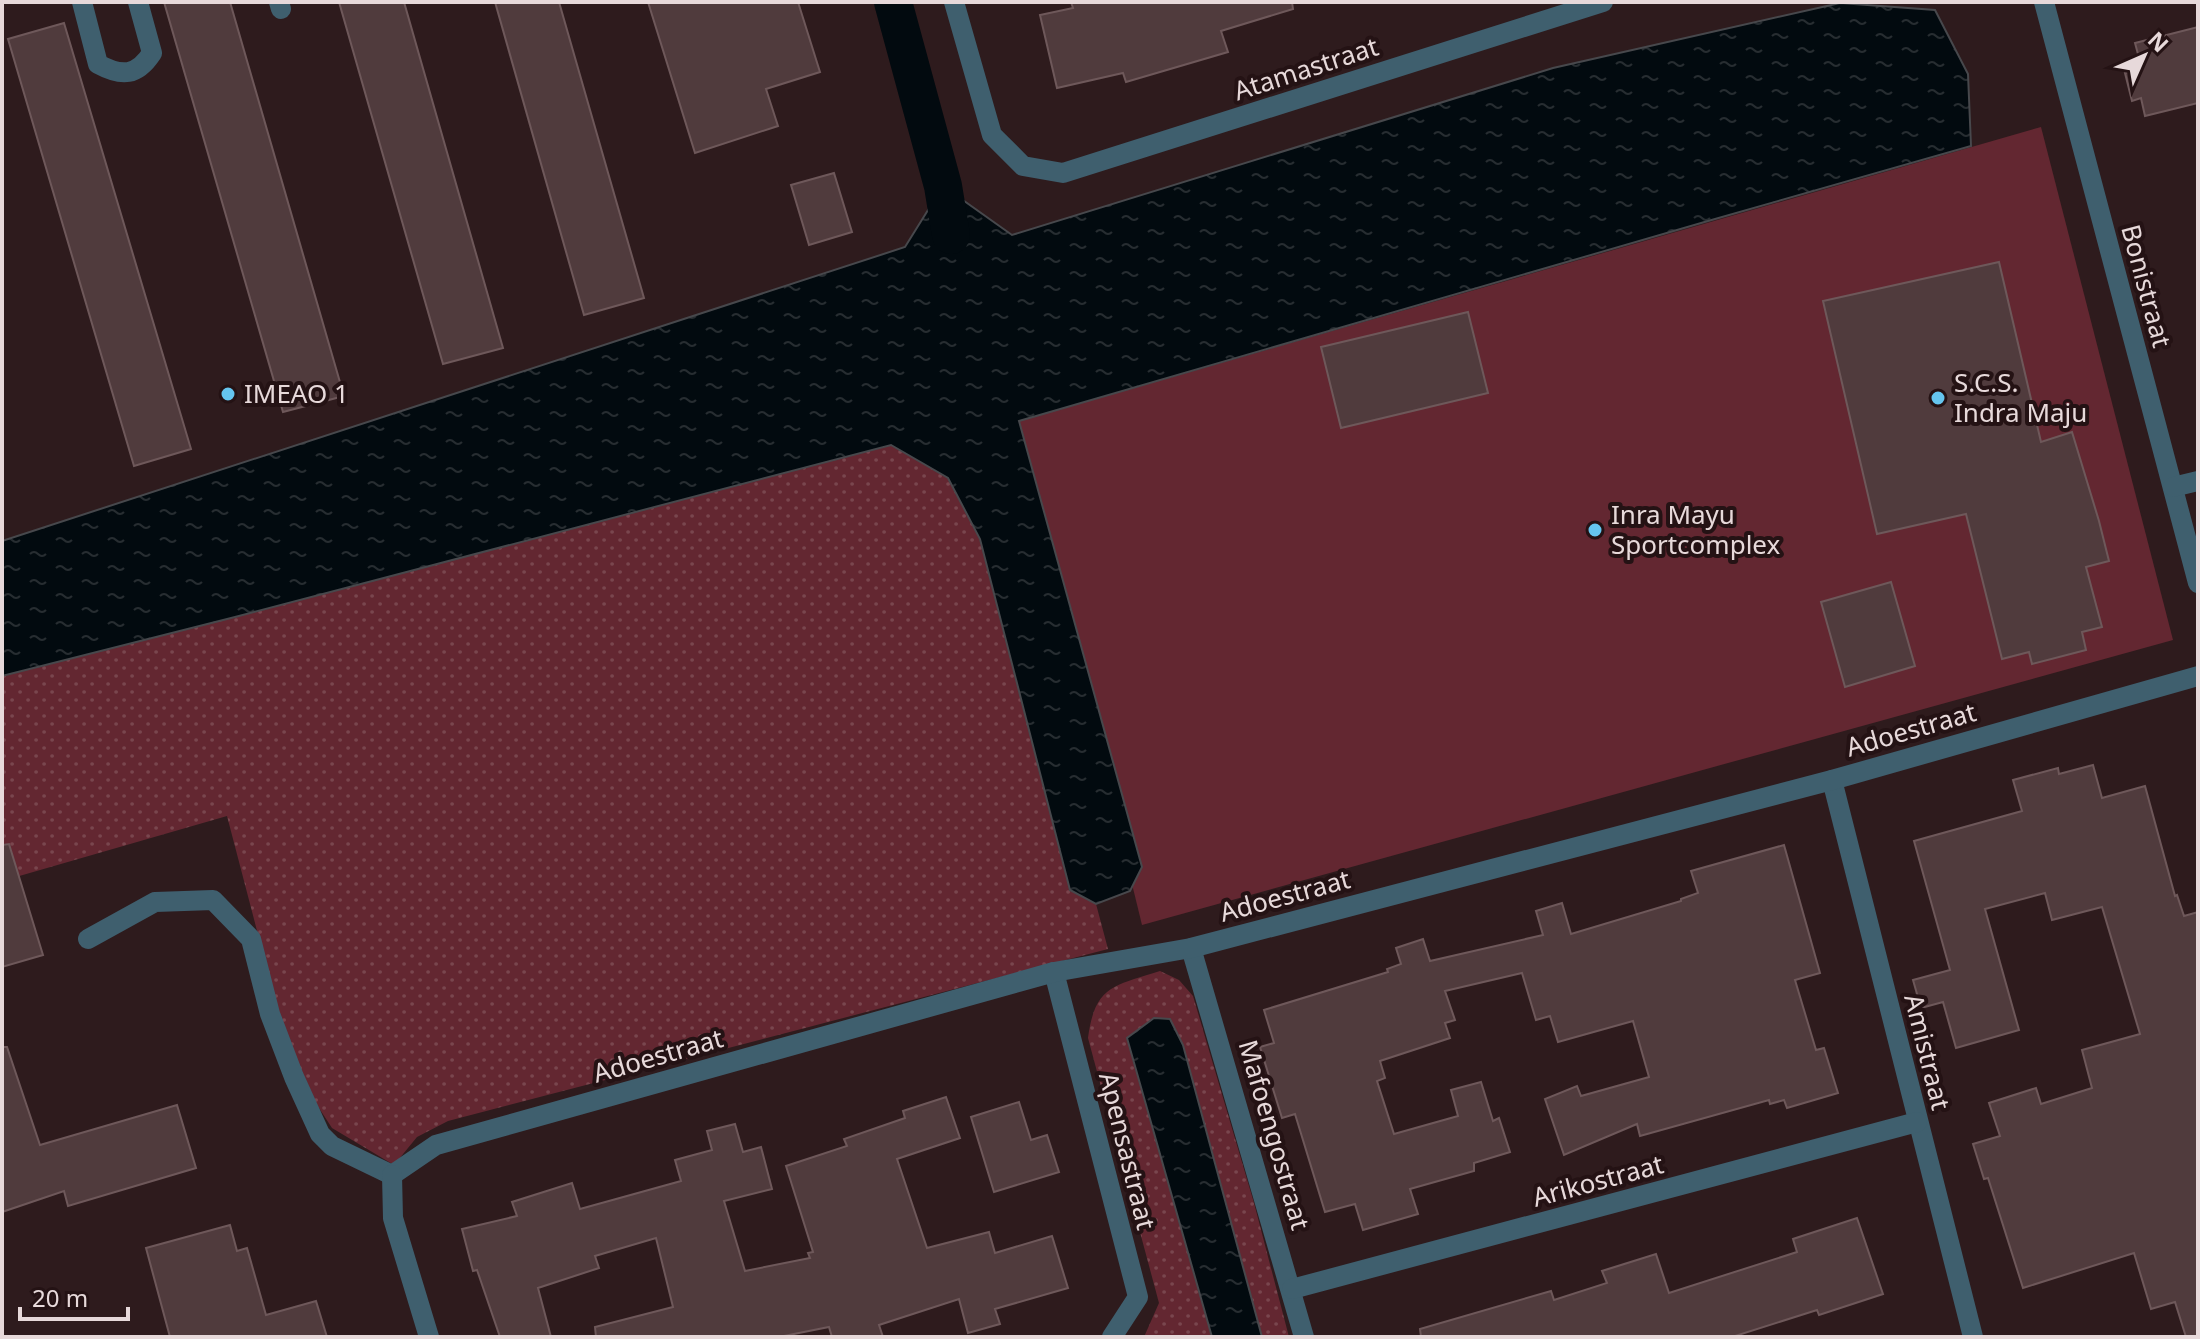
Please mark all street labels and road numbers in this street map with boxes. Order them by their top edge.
street label: Atamastraat [1229,28,1383,108]
street label: Bonistraat [2113,220,2181,351]
street label: Adoestraat [1842,693,1980,765]
street label: Adoestraat [1216,860,1354,930]
street label: Amistraat [1896,990,1960,1113]
street label: Adoestraat [589,1019,727,1091]
street label: Mafoengostraat [1231,1036,1319,1234]
street label: Apensastraat [1091,1068,1165,1233]
street label: Arikostraat [1528,1145,1667,1215]

